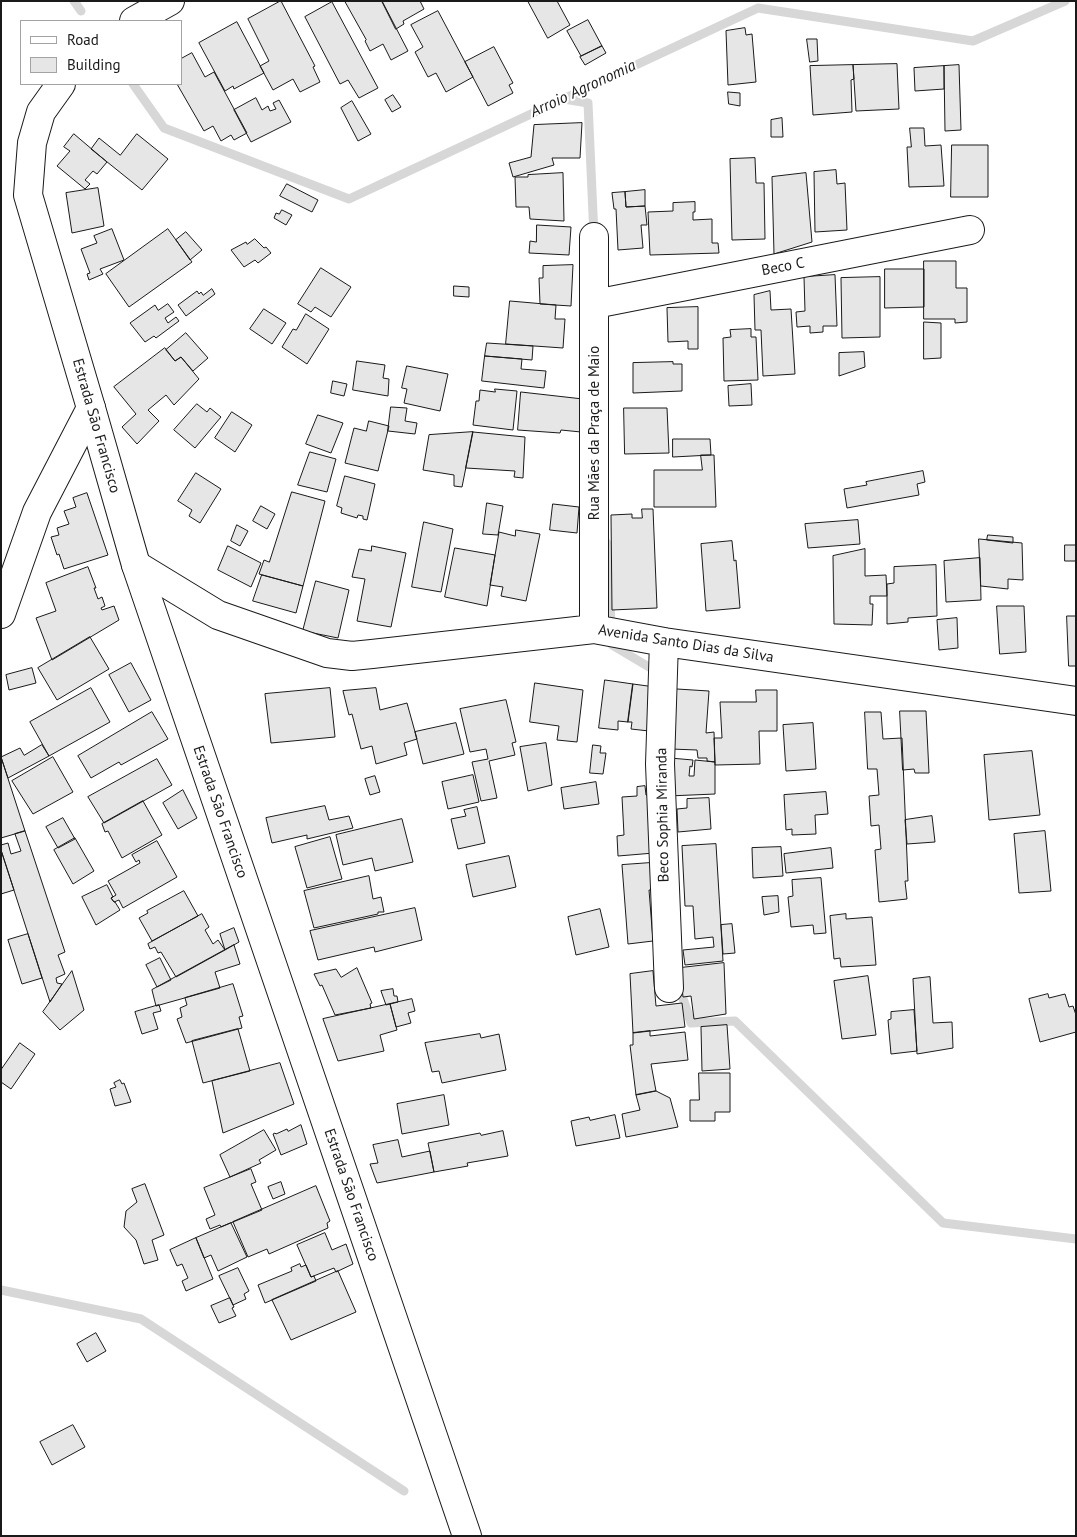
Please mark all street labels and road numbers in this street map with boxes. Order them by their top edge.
street label: Beco C [760,254,806,280]
street label: Rua Mães da Praça de Maio [586,346,604,520]
street label: Estrada São Francisco [68,357,124,495]
street label: Avenida Santo Dias da Silva [597,621,775,667]
street label: Estrada São Francisco [189,743,251,881]
street label: Beco Sophia Miranda [653,748,673,882]
street label: Estrada São Francisco [320,1126,382,1264]

